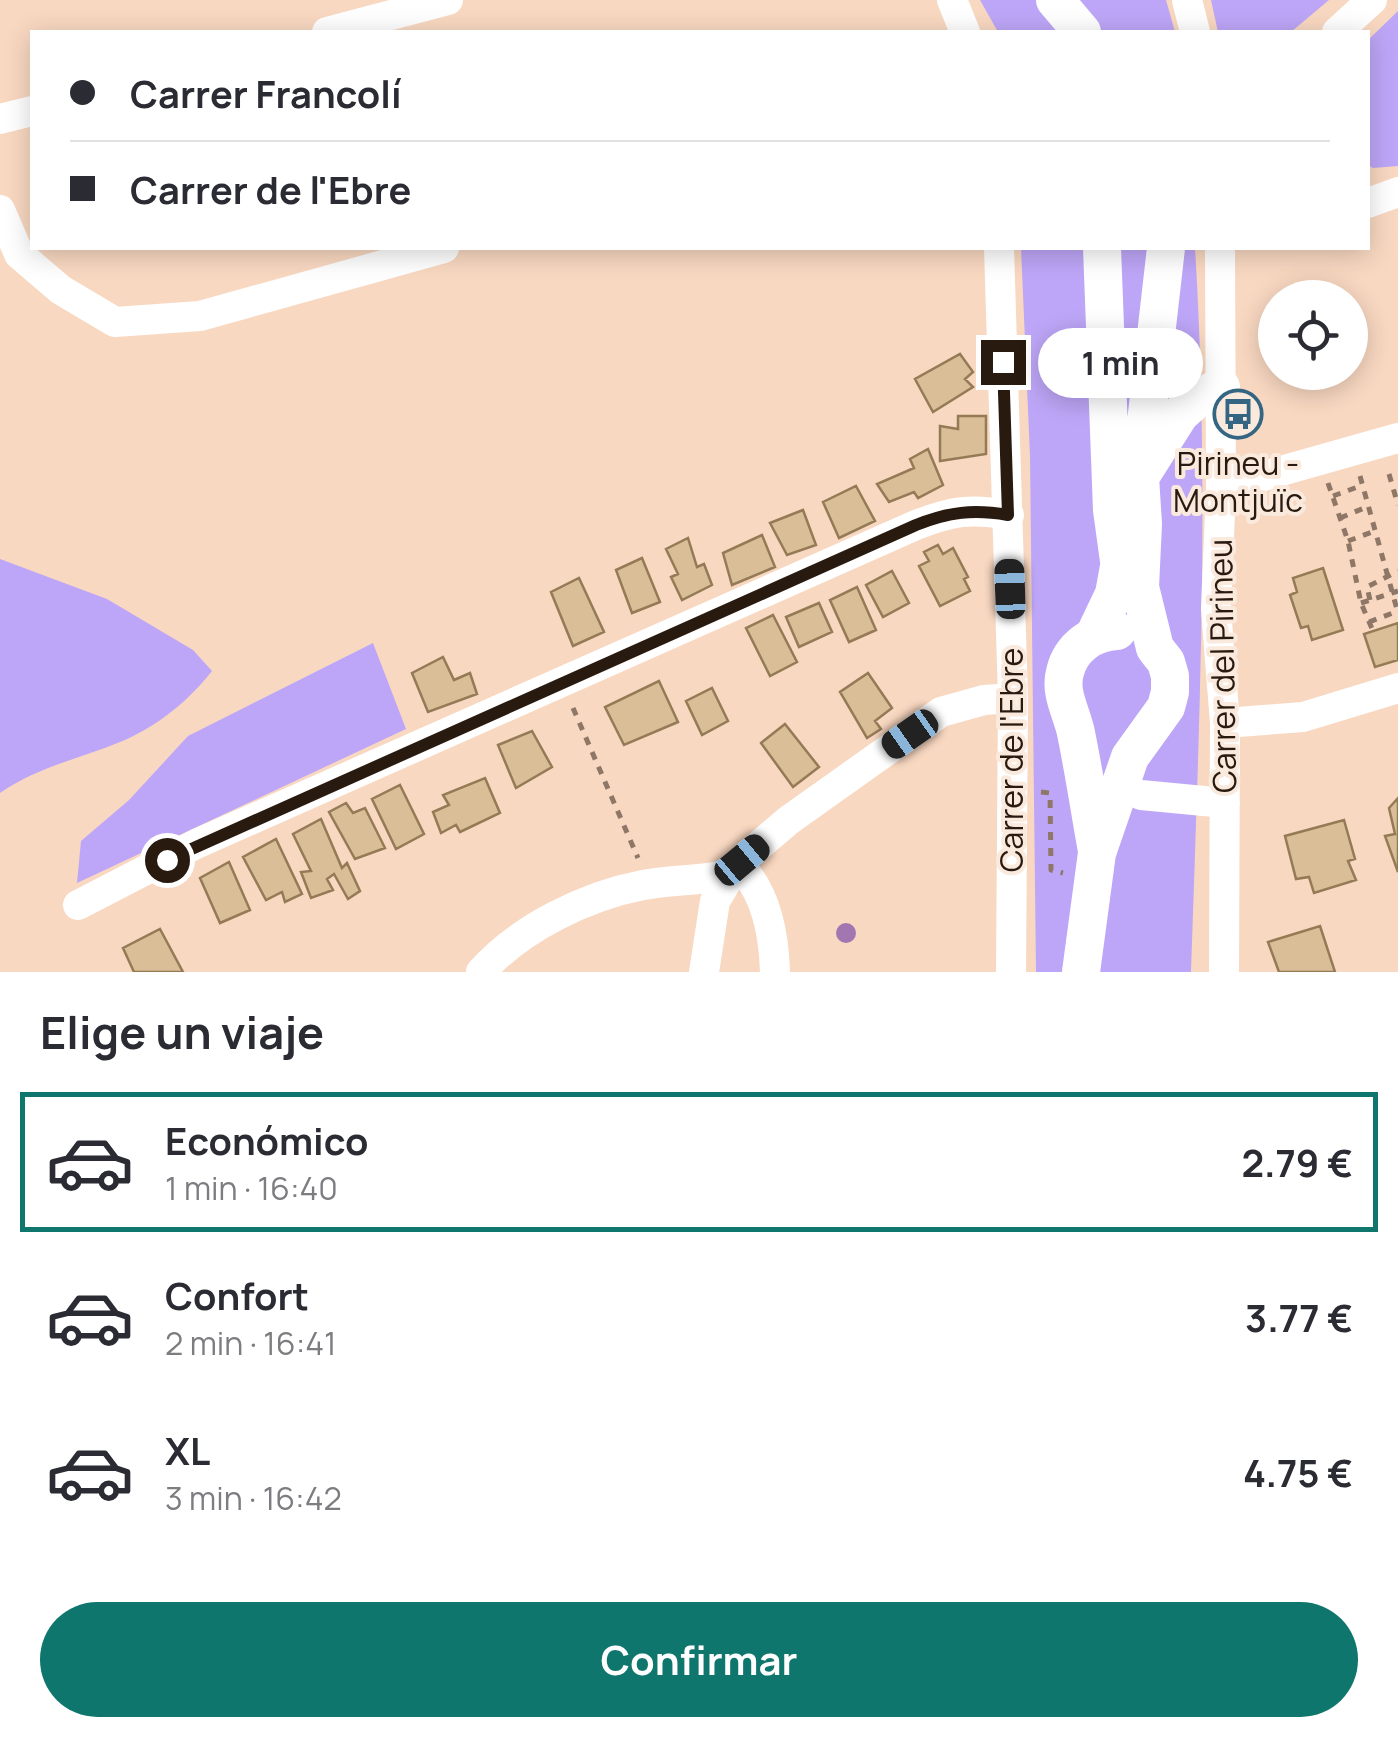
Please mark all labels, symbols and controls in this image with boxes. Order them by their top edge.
text: Carrer Francolí [130,67,402,119]
text: Carrer de l'Ebre [130,163,411,215]
map controls [1258,280,1368,390]
button: locate [1258,280,1368,390]
callout: 1 min [1038,327,1203,397]
route end [981,340,1026,385]
text: 1 min [1081,341,1160,385]
bus stop icon: Pirineu - Montjuïc [1212,388,1264,440]
place label: Pirineu - Montjuïc [1173,441,1303,522]
street label: Carrer del Pirineu [1198,539,1246,793]
car [994,558,1026,620]
street label: Carrer de l'Ebre [989,648,1033,872]
car [877,705,943,763]
car [709,829,775,891]
route start [145,838,190,883]
text: Elige un viaje [40,1001,324,1063]
text: Económico [165,1114,369,1166]
icon: car [45,1117,135,1207]
text: 2.79 € [1241,1136,1353,1188]
text: 1 min · 16:40 [165,1166,338,1210]
text: Confort [165,1269,309,1321]
icon: car [45,1272,135,1362]
text: 3.77 € [1245,1291,1353,1343]
text: 2 min · 16:41 [165,1321,337,1365]
text: XL [165,1424,210,1476]
icon: car [45,1427,135,1517]
text: 4.75 € [1243,1446,1353,1498]
text: 3 min · 16:42 [165,1476,342,1520]
button: Confirmar [40,1602,1358,1717]

